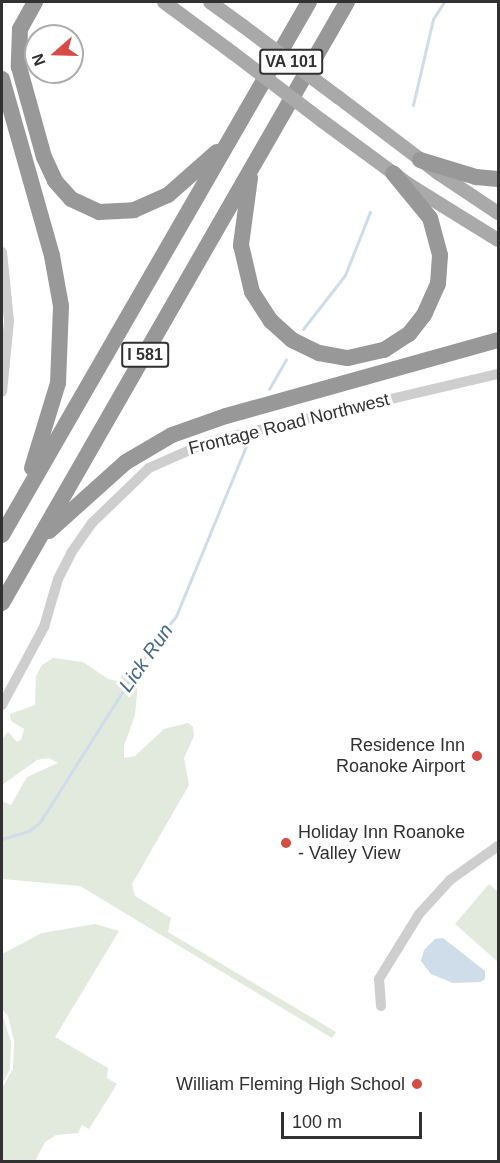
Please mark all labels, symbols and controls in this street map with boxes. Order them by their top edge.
north arrow [24,24,84,84]
road number: VA 101 [258,49,324,75]
text: N [29,51,48,68]
road number: I 581 [121,342,169,368]
street label: Frontage Road Northwest [186,389,392,459]
water label: Lick Run [114,619,178,697]
place label: Residence Inn Roanoke Airport [335,735,465,777]
marker: Residence Inn Roanoke Airport [470,749,484,763]
place label: Holiday Inn Roanoke - Valley View [298,822,465,864]
marker: Holiday Inn Roanoke - Valley View [279,836,293,850]
place label: William Fleming High School [176,1073,405,1095]
marker: William Fleming High School [410,1077,424,1091]
scale bar [284,1100,425,1138]
text: 100 m [292,1112,342,1132]

